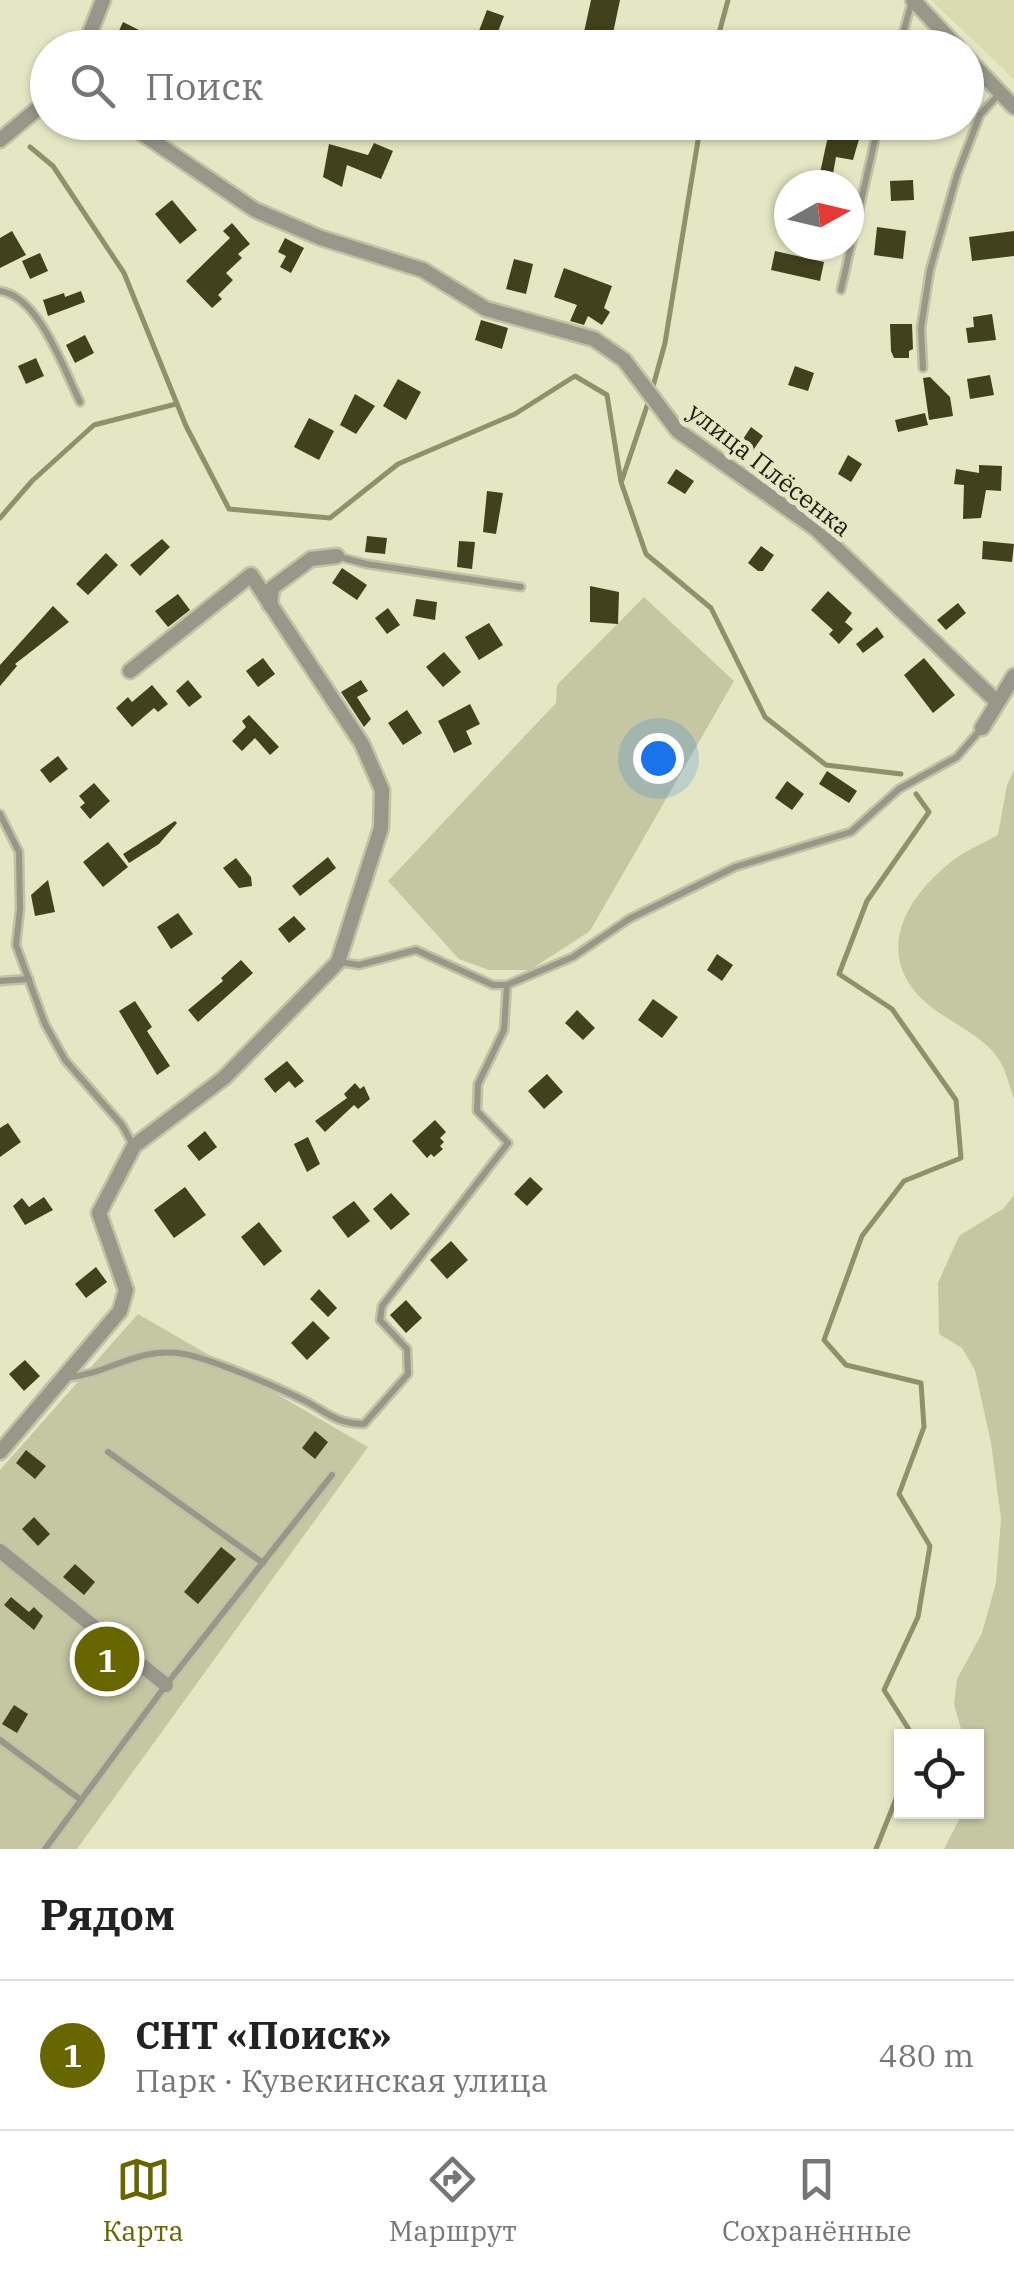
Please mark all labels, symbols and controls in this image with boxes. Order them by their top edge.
search box [30,30,984,140]
icon: search [65,58,120,113]
text: Поиск [145,61,263,110]
north arrow [774,170,864,260]
street label: улица Плёсенка [682,395,858,543]
your location [633,733,684,784]
pin: 1 [74,1622,140,1696]
map controls [894,1729,984,1819]
button: locate [894,1729,984,1819]
text: Рядом [40,1887,175,1942]
text: СНТ «Поиск» [135,2010,391,2059]
text: 1 [63,2034,82,2076]
text: 480 m [878,2034,974,2076]
text: Парк · Кувекинская улица [135,2059,548,2101]
tab: Карта [102,2152,184,2249]
tab: Маршрут [389,2152,517,2249]
tab: Сохранённые [722,2152,911,2249]

